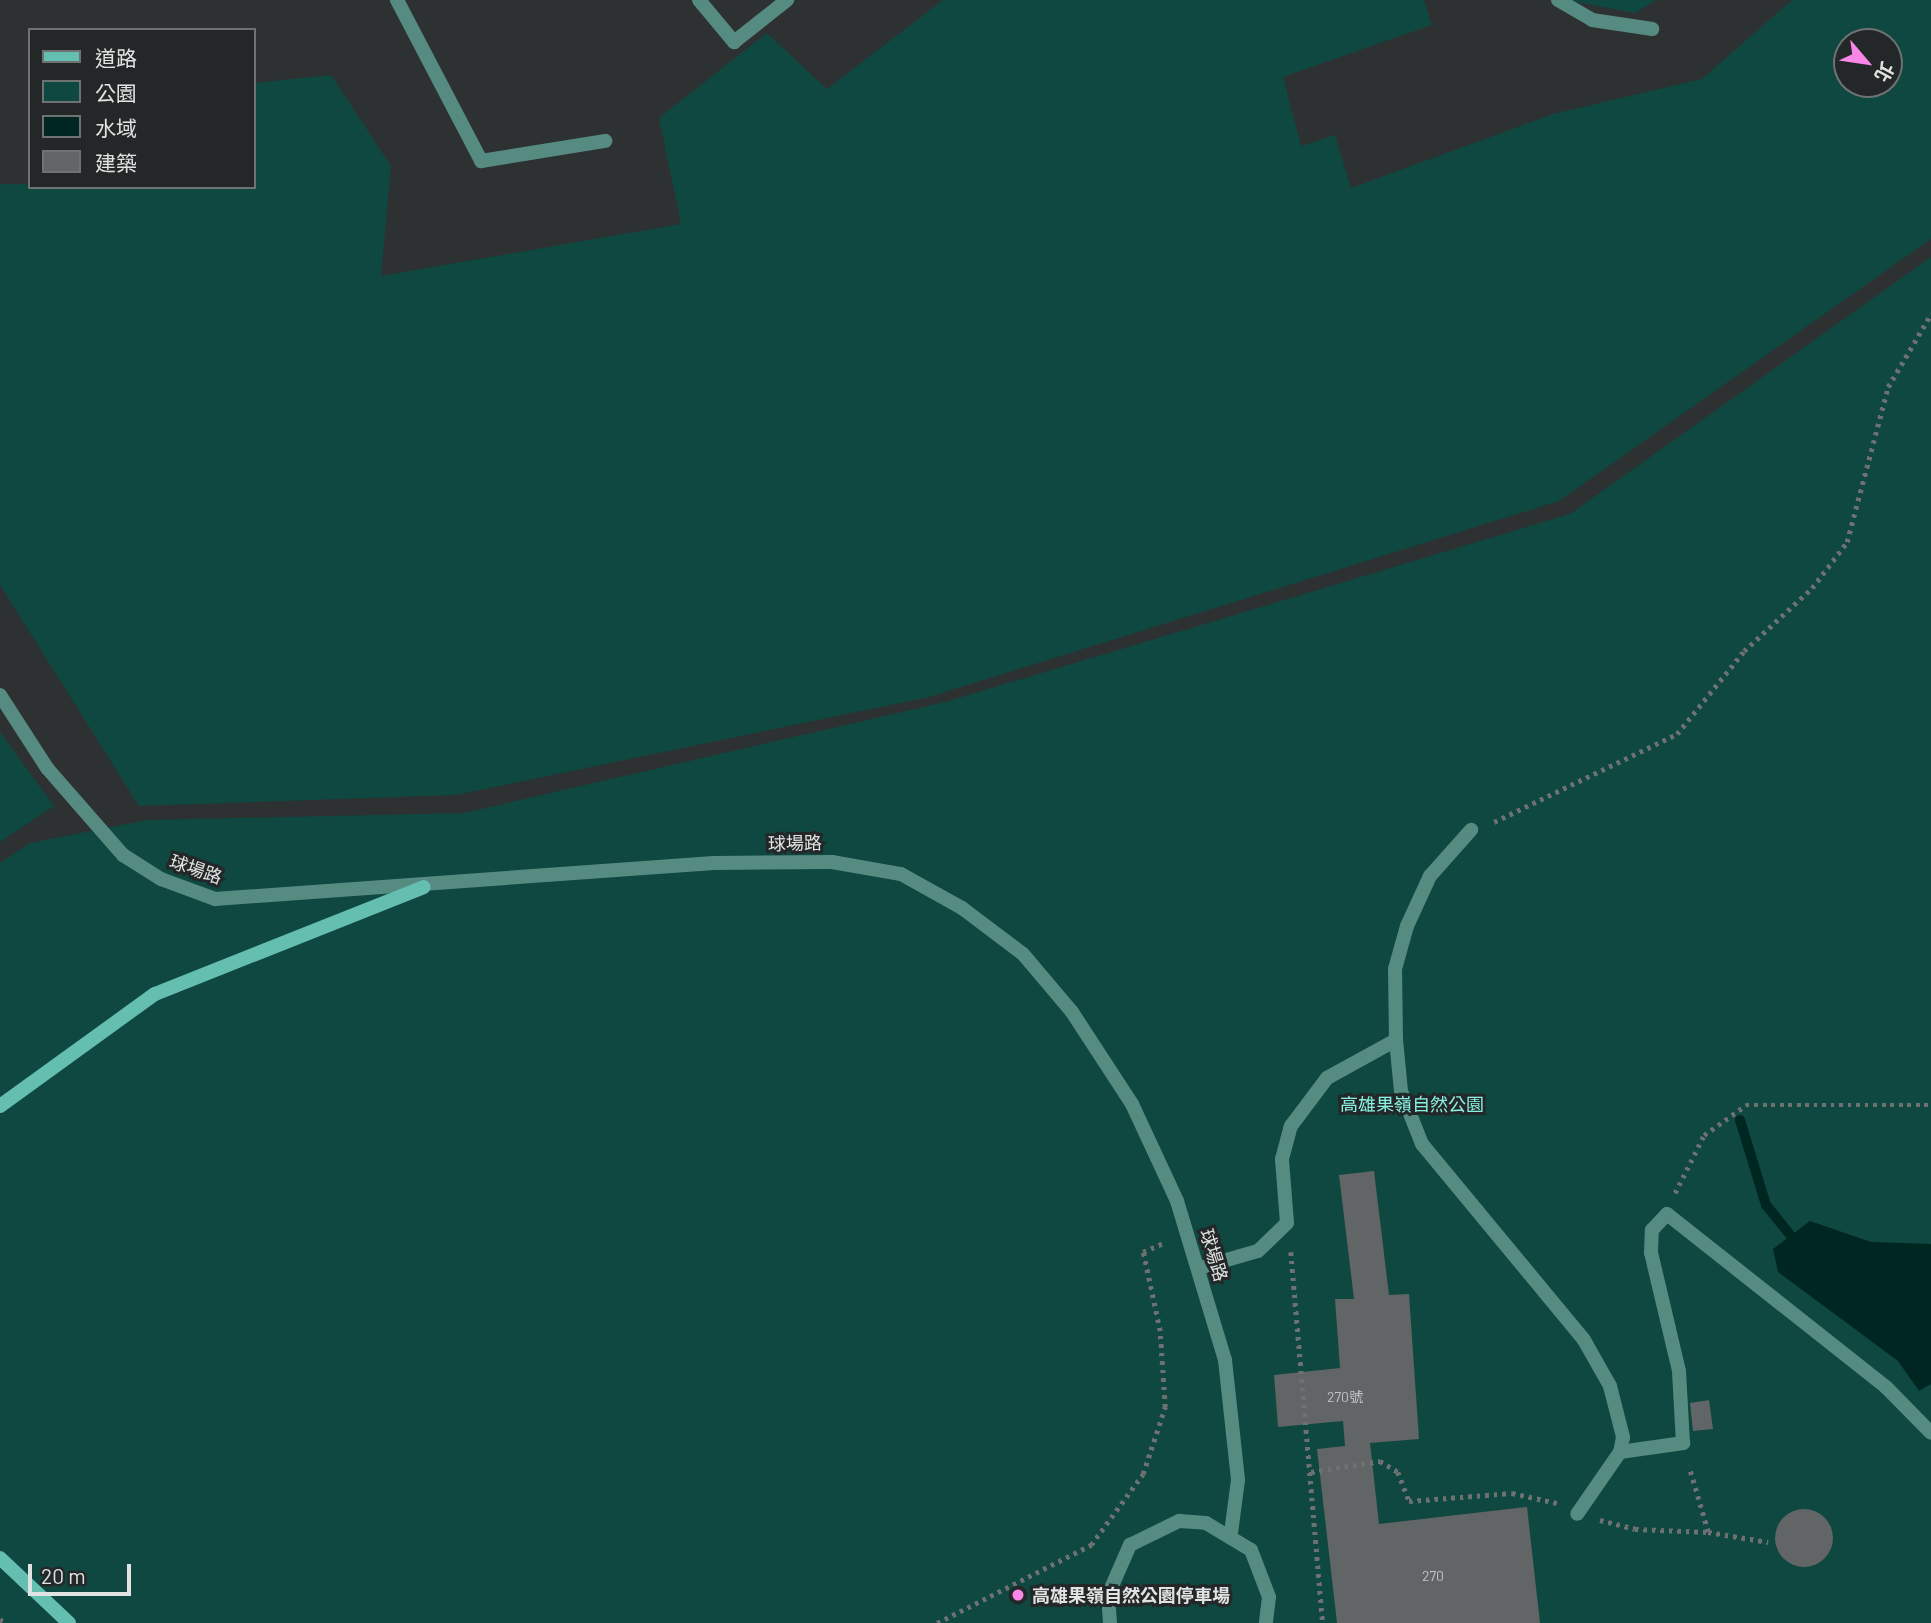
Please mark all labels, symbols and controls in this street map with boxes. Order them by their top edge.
legend [28,28,256,189]
north arrow [1833,28,1903,98]
text: 道路 [95,45,137,70]
text: 北 [1870,59,1900,86]
text: 公園 [95,80,137,105]
text: 水域 [95,115,137,140]
text: 建築 [95,150,137,175]
street label: 球場路 [768,832,822,854]
street label: 球場路 [167,850,225,888]
park label: 高雄果嶺自然公園 [1340,1093,1484,1115]
street label: 球場路 [1196,1226,1232,1284]
house number: 270號 [1327,1389,1363,1405]
scale bar [32,1550,135,1594]
text: 20 m [41,1563,86,1588]
house number: 270 [1422,1568,1444,1584]
place label: 高雄果嶺自然公園停車場 [1032,1584,1230,1606]
marker: 高雄果嶺自然公園停車場 [1010,1587,1026,1603]

